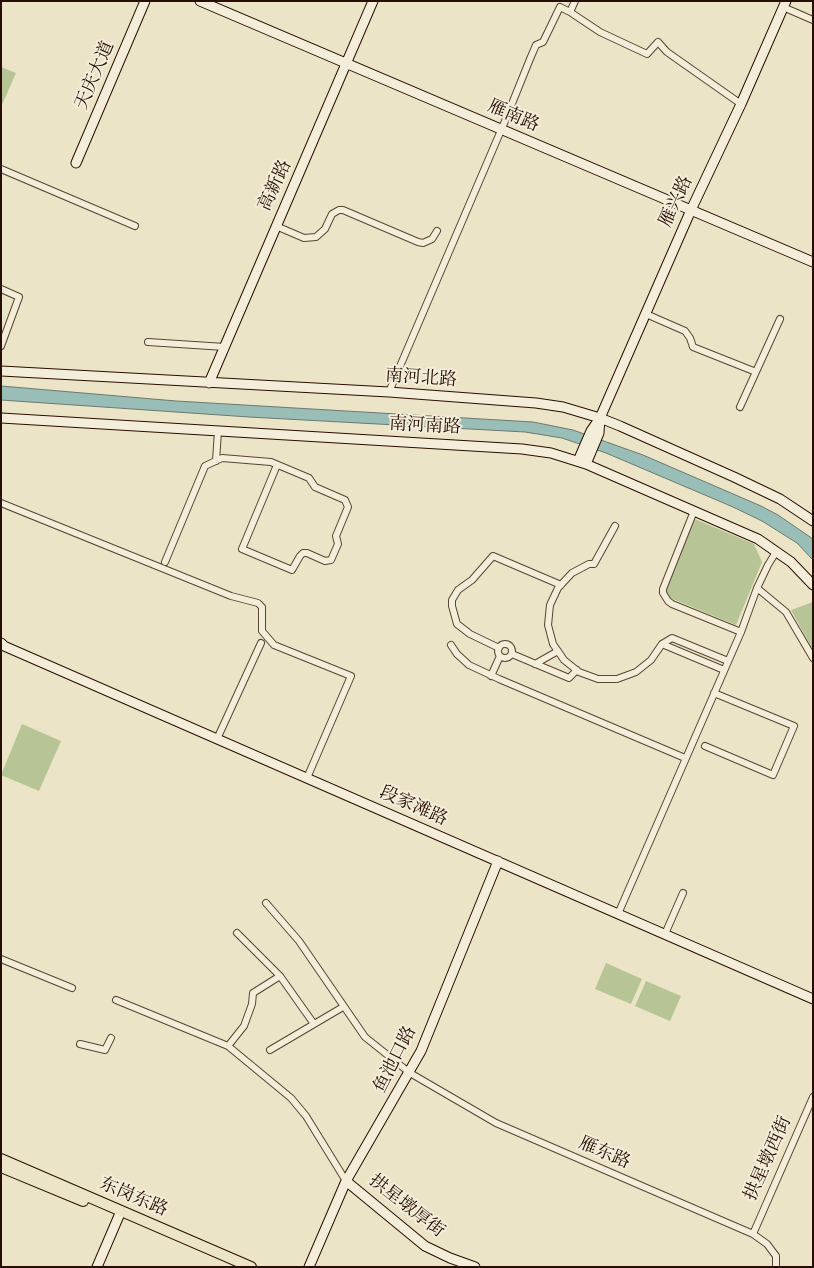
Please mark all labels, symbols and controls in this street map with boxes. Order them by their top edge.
street label: 天庆大道 [72,39,120,113]
street label: 雁南路 [484,97,542,137]
street label: 高新路 [255,157,297,215]
street label: 雁兴路 [656,173,698,231]
street label: 南河北路 [384,366,458,392]
street label: 南河南路 [388,414,462,440]
street label: 段家滩路 [376,782,450,832]
street label: 鱼池口路 [370,1023,422,1097]
street label: 拱星墩西街 [741,1113,797,1205]
street label: 雁东路 [575,1134,633,1174]
street label: 拱星墩厚街 [364,1171,448,1243]
street label: 东岗东路 [96,1174,170,1222]

